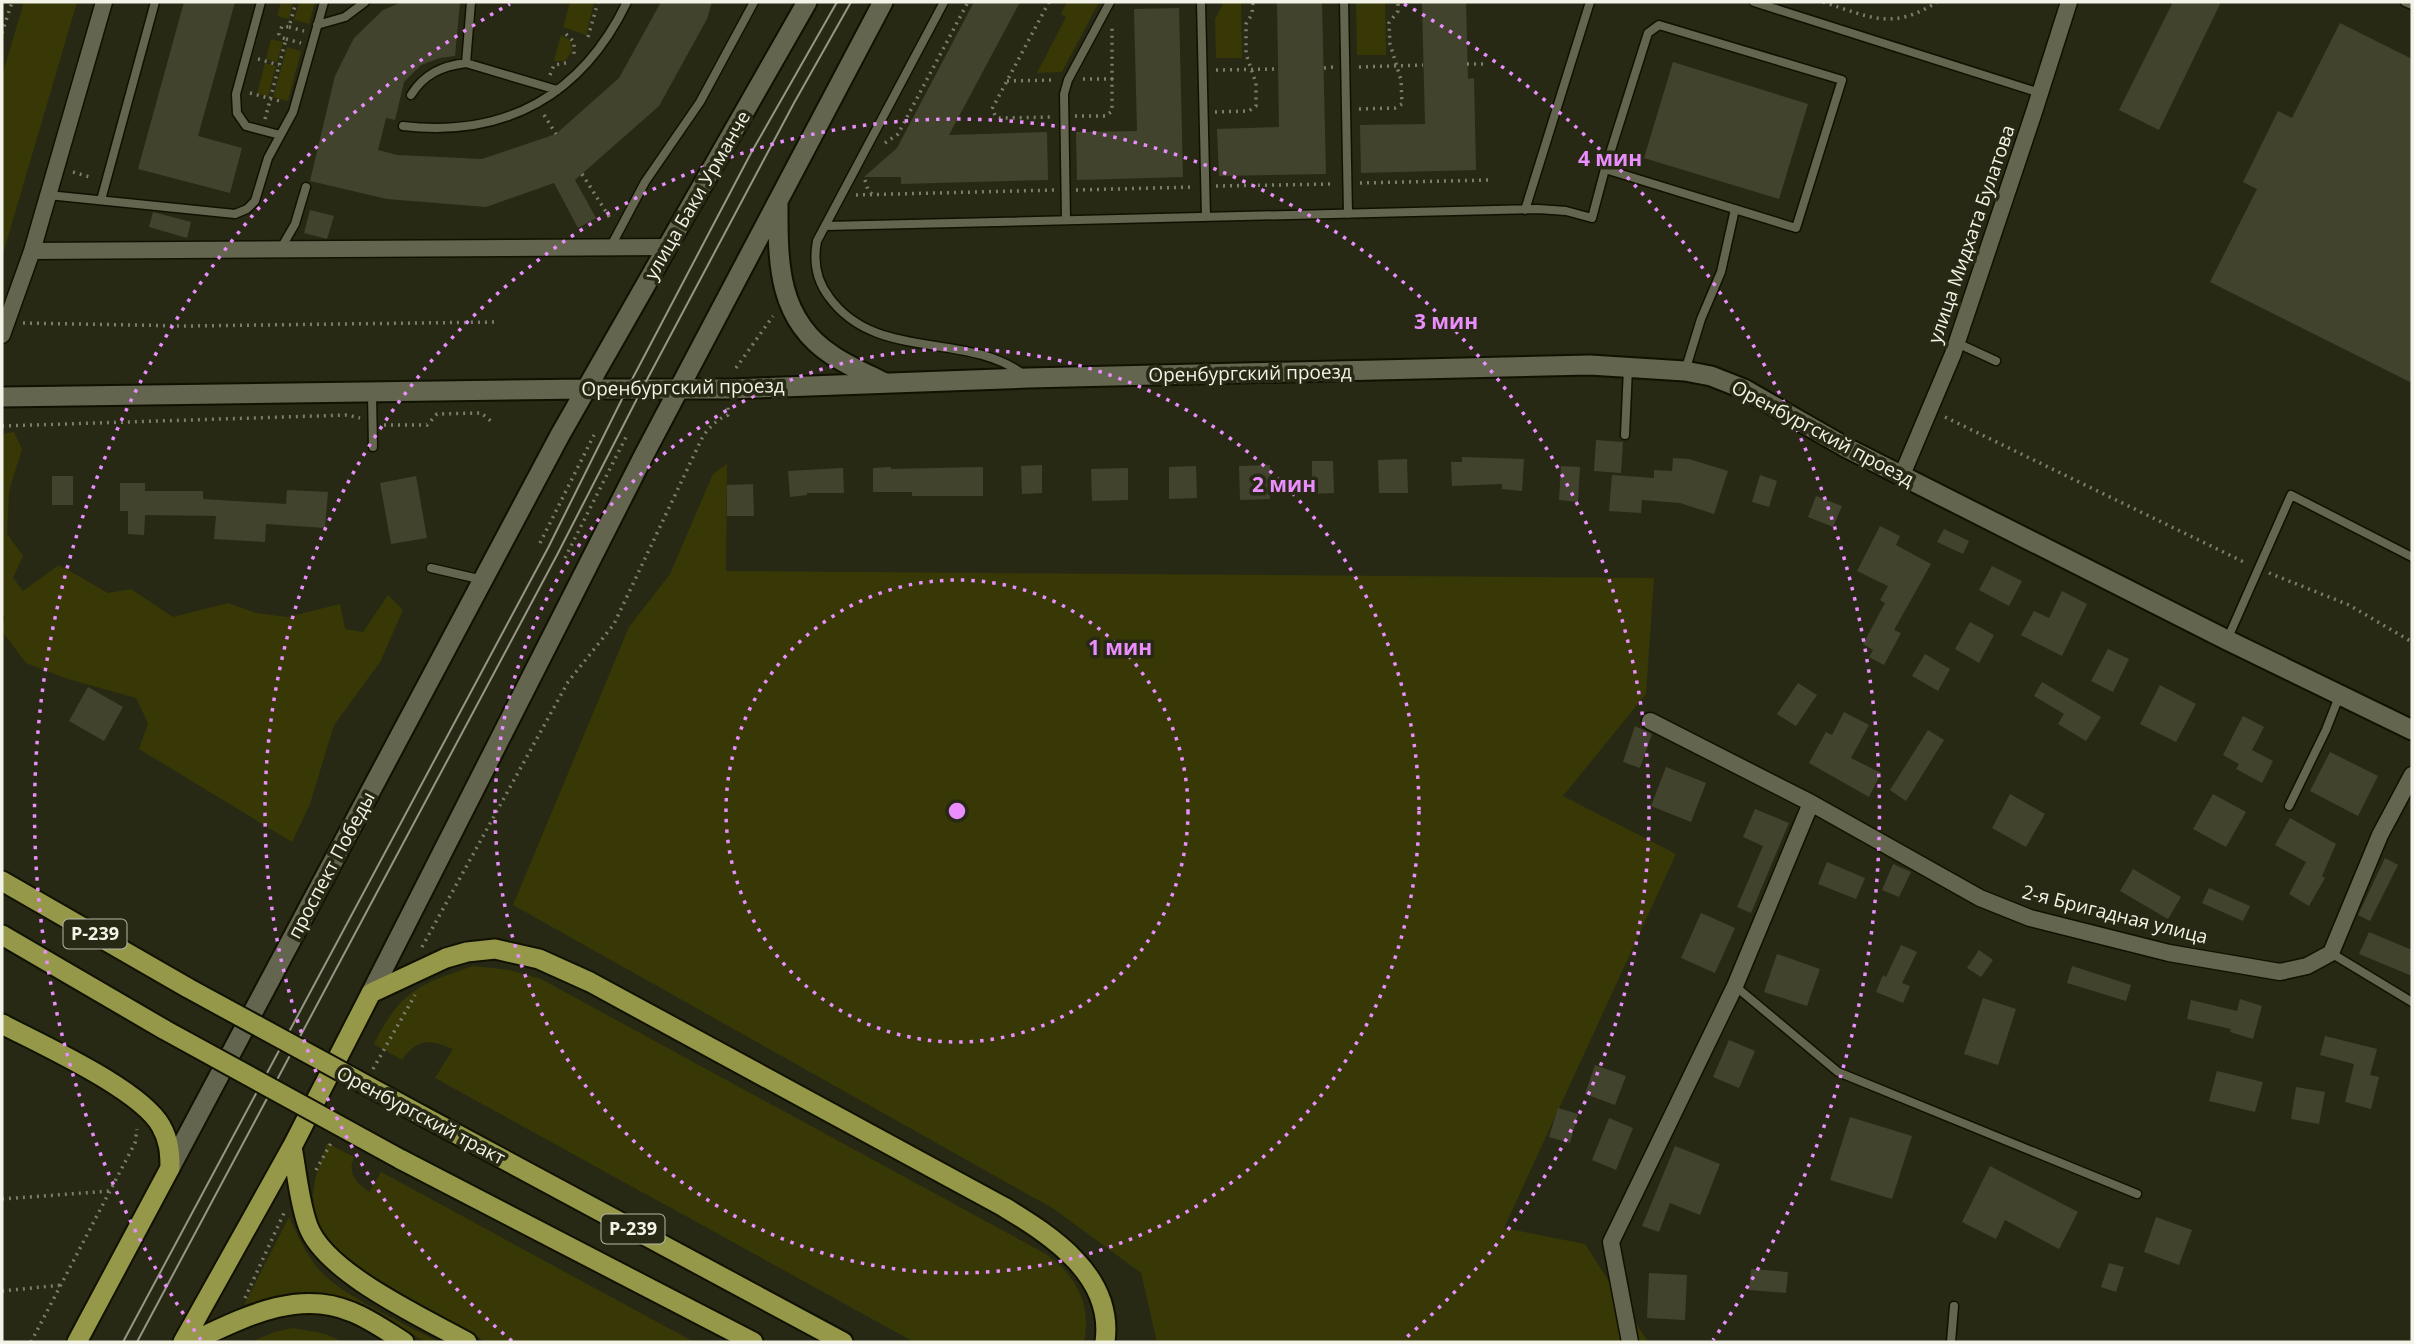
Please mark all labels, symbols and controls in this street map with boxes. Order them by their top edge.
street label: улица Баки Урманче [638,106,756,284]
street label: улица Мидхата Булатова [1921,121,2021,347]
text: 4 мин [1578,144,1642,172]
text: 3 мин [1414,307,1478,335]
street label: Оренбургский проезд [1148,358,1352,388]
street label: Оренбургский проезд [581,372,785,402]
street label: Оренбургский проезд [1727,374,1919,492]
text: 2 мин [1252,470,1316,498]
text: 1 мин [1088,633,1152,661]
street label: проспект Победы [281,787,381,943]
centre of rings [945,799,969,823]
street label: 2-я Бригадная улица [2019,878,2211,950]
road number: Р-239 [64,919,126,948]
street label: Оренбургский тракт [332,1059,510,1171]
road number: Р-239 [602,1214,664,1244]

